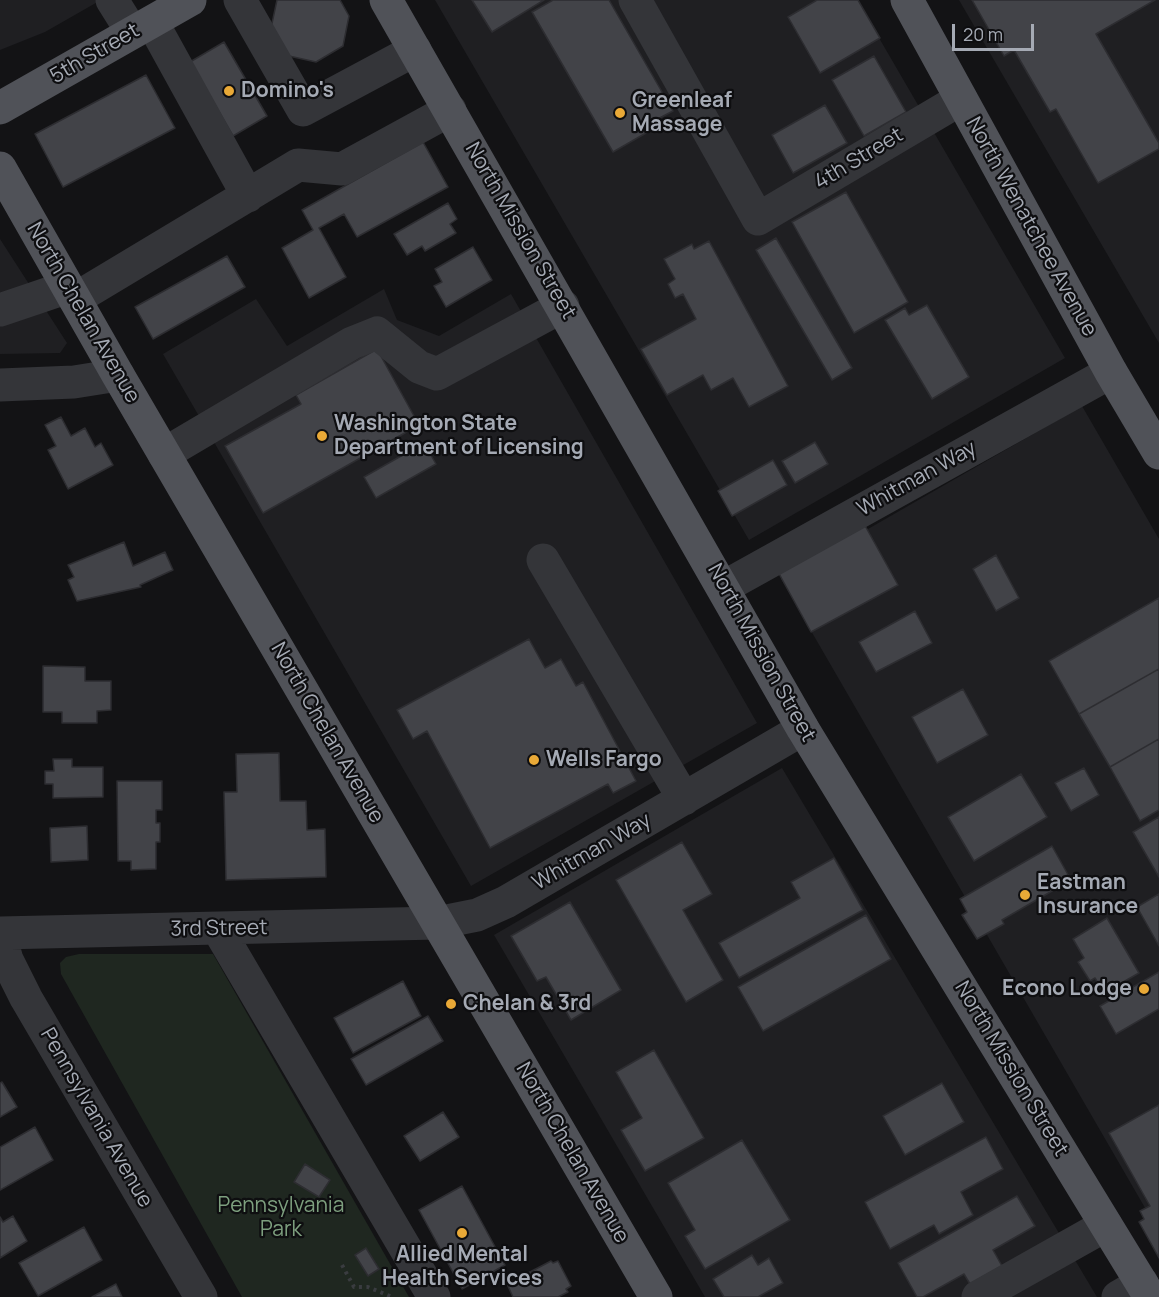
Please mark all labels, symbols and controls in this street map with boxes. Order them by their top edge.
scale bar [955,12,1038,50]
street label: 5th Street [46,18,144,90]
text: 20 m [963,22,1003,46]
place label: Domino's [241,78,334,104]
marker: Domino's [222,84,236,98]
place label: Greenleaf Massage [632,88,732,138]
marker: Greenleaf Massage [613,106,627,120]
street label: North Wenatchee Avenue [960,113,1102,341]
street label: 4th Street [810,123,908,195]
street label: North Mission Street [459,138,581,324]
street label: North Chelan Avenue [21,218,145,408]
place label: Washington State Department of Licensing [334,411,584,461]
marker: Washington State Department of Licensing [315,429,329,443]
street label: Whitman Way [853,436,981,522]
street label: North Mission Street [702,560,820,746]
street label: North Chelan Avenue [265,638,389,828]
place label: Wells Fargo [546,747,662,773]
marker: Wells Fargo [527,753,541,767]
street label: Whitman Way [528,808,656,896]
place label: Eastman Insurance [1037,870,1138,920]
marker: Eastman Insurance [1018,888,1032,902]
street label: 3rd Street [170,916,268,942]
place label: Econo Lodge [1002,976,1132,1002]
street label: North Mission Street [949,977,1073,1161]
marker: Econo Lodge [1137,982,1151,996]
place label: Chelan & 3rd [463,991,591,1017]
marker: Chelan & 3rd [444,997,458,1011]
street label: Pennsylvania Avenue [34,1024,158,1212]
street label: North Chelan Avenue [510,1058,634,1248]
park label: Pennsylvania Park [218,1193,344,1243]
marker: Allied Mental Health Services [455,1226,469,1240]
place label: Allied Mental Health Services [382,1242,542,1292]

